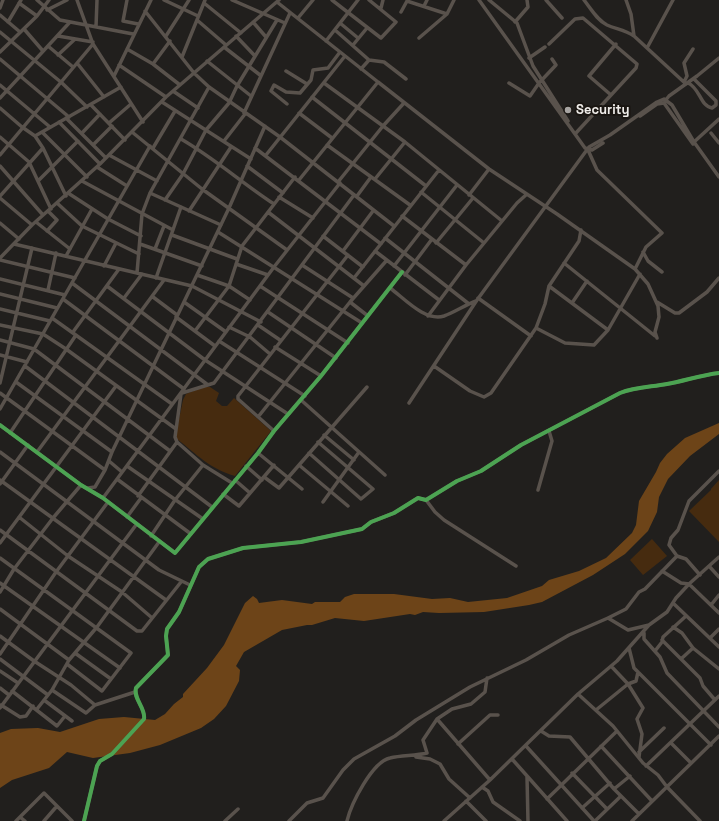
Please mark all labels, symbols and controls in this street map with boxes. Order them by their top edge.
place label: Security [576,102,630,118]
marker: Security [563,105,573,115]

